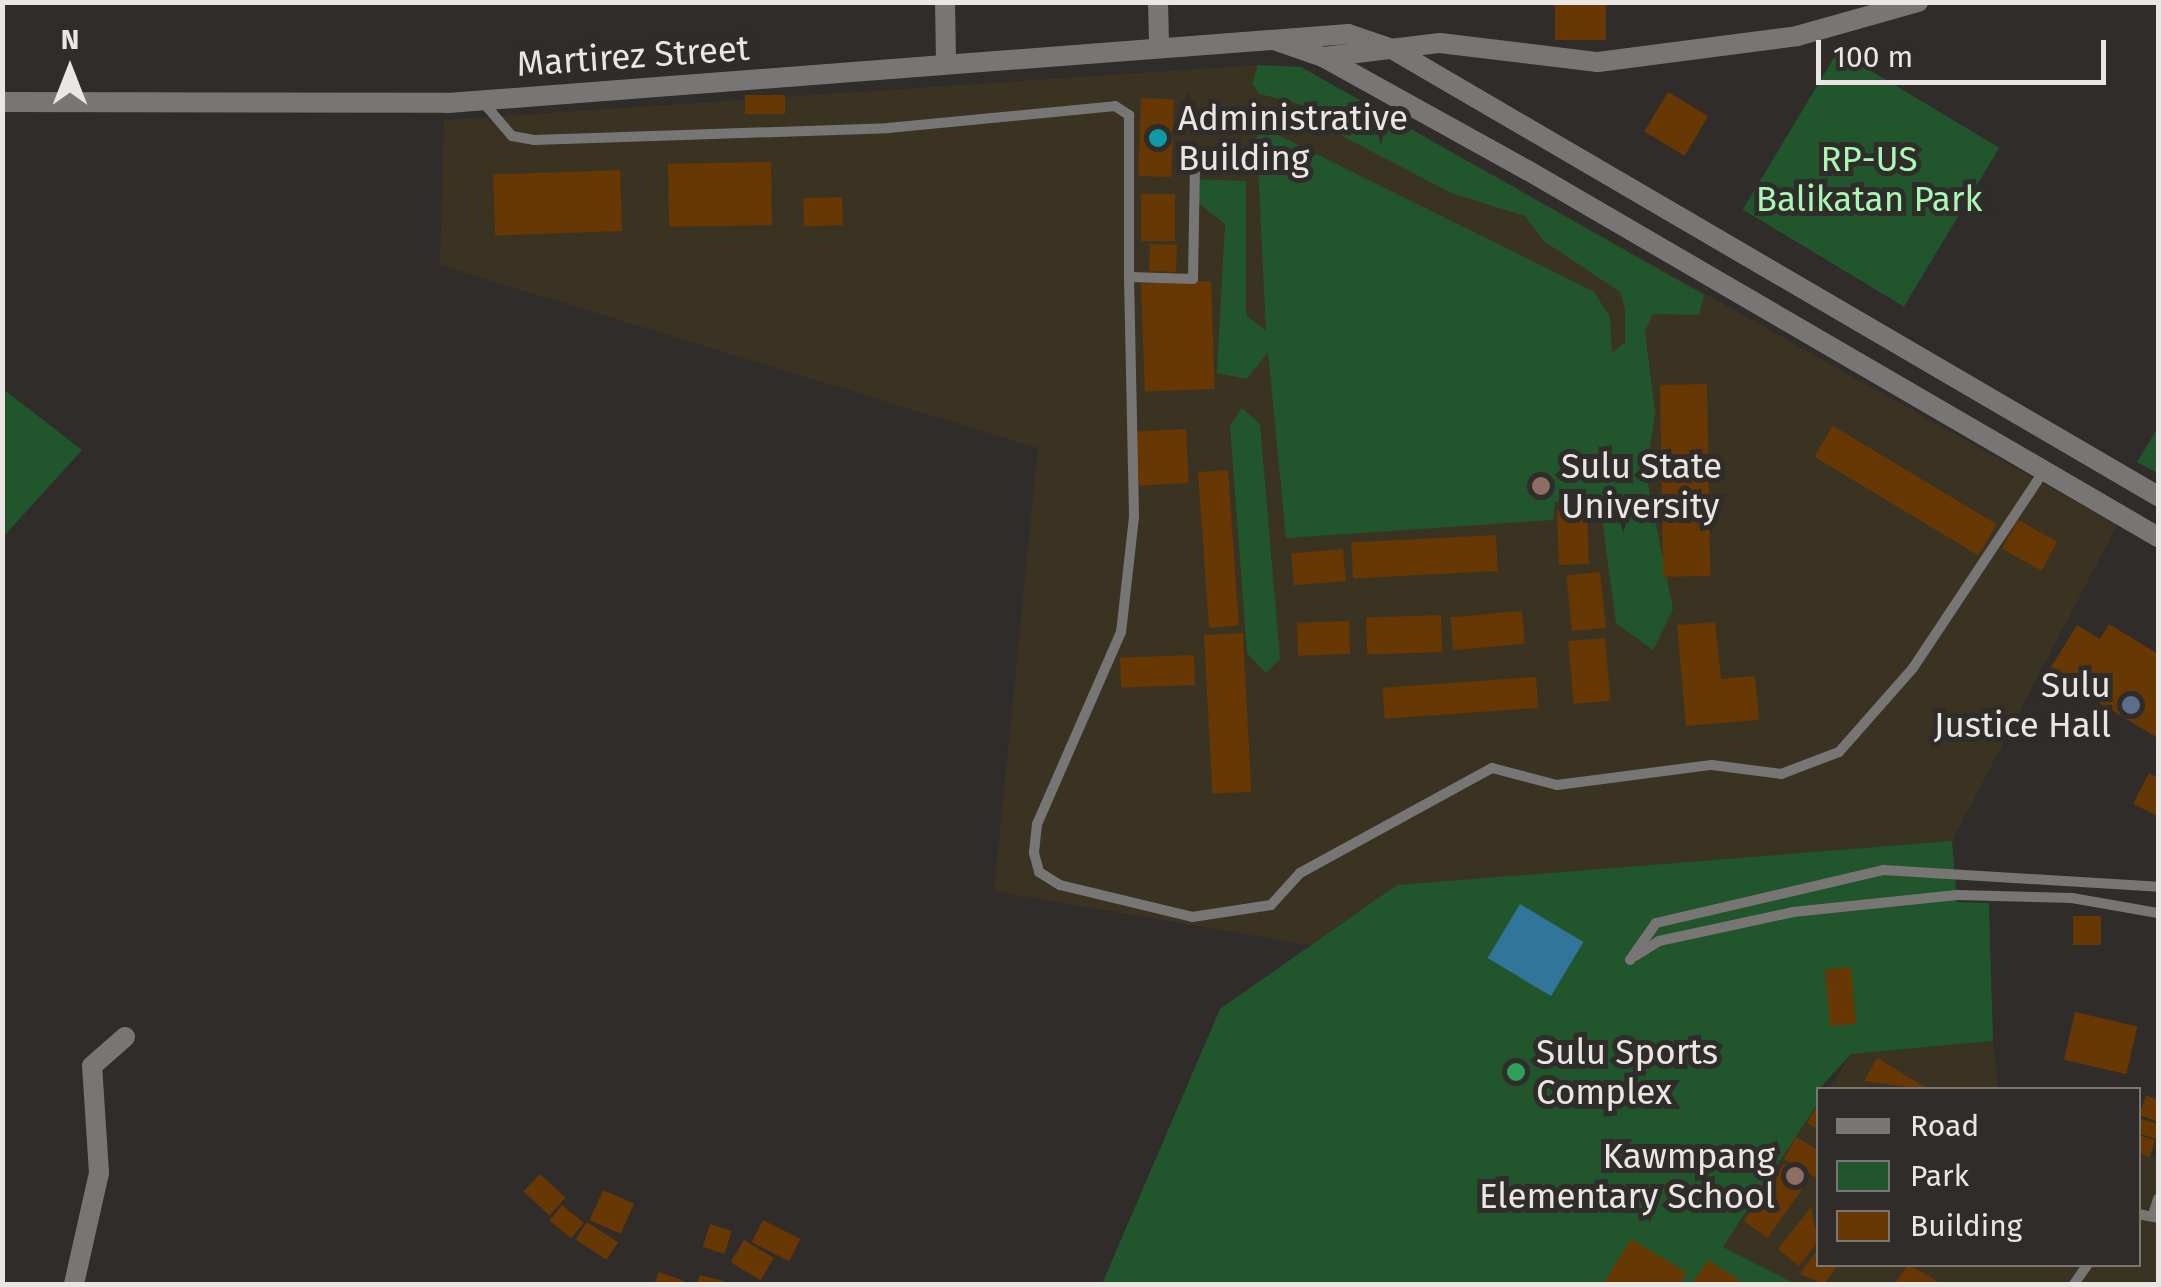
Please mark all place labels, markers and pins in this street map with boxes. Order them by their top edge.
place label: Administrative Building [1178,97,1408,179]
marker: Administrative Building [1147,127,1169,149]
place label: Sulu State University [1561,445,1722,527]
marker: Sulu State University [1530,475,1552,497]
place label: Sulu Justice Hall [1934,664,2111,746]
marker: Sulu Justice Hall [2120,694,2142,716]
place label: Sulu Sports Complex [1536,1031,1718,1113]
marker: Sulu Sports Complex [1505,1061,1527,1083]
place label: Kawmpang Elementary School [1479,1135,1775,1217]
marker: Kawmpang Elementary School [1784,1165,1806,1187]

